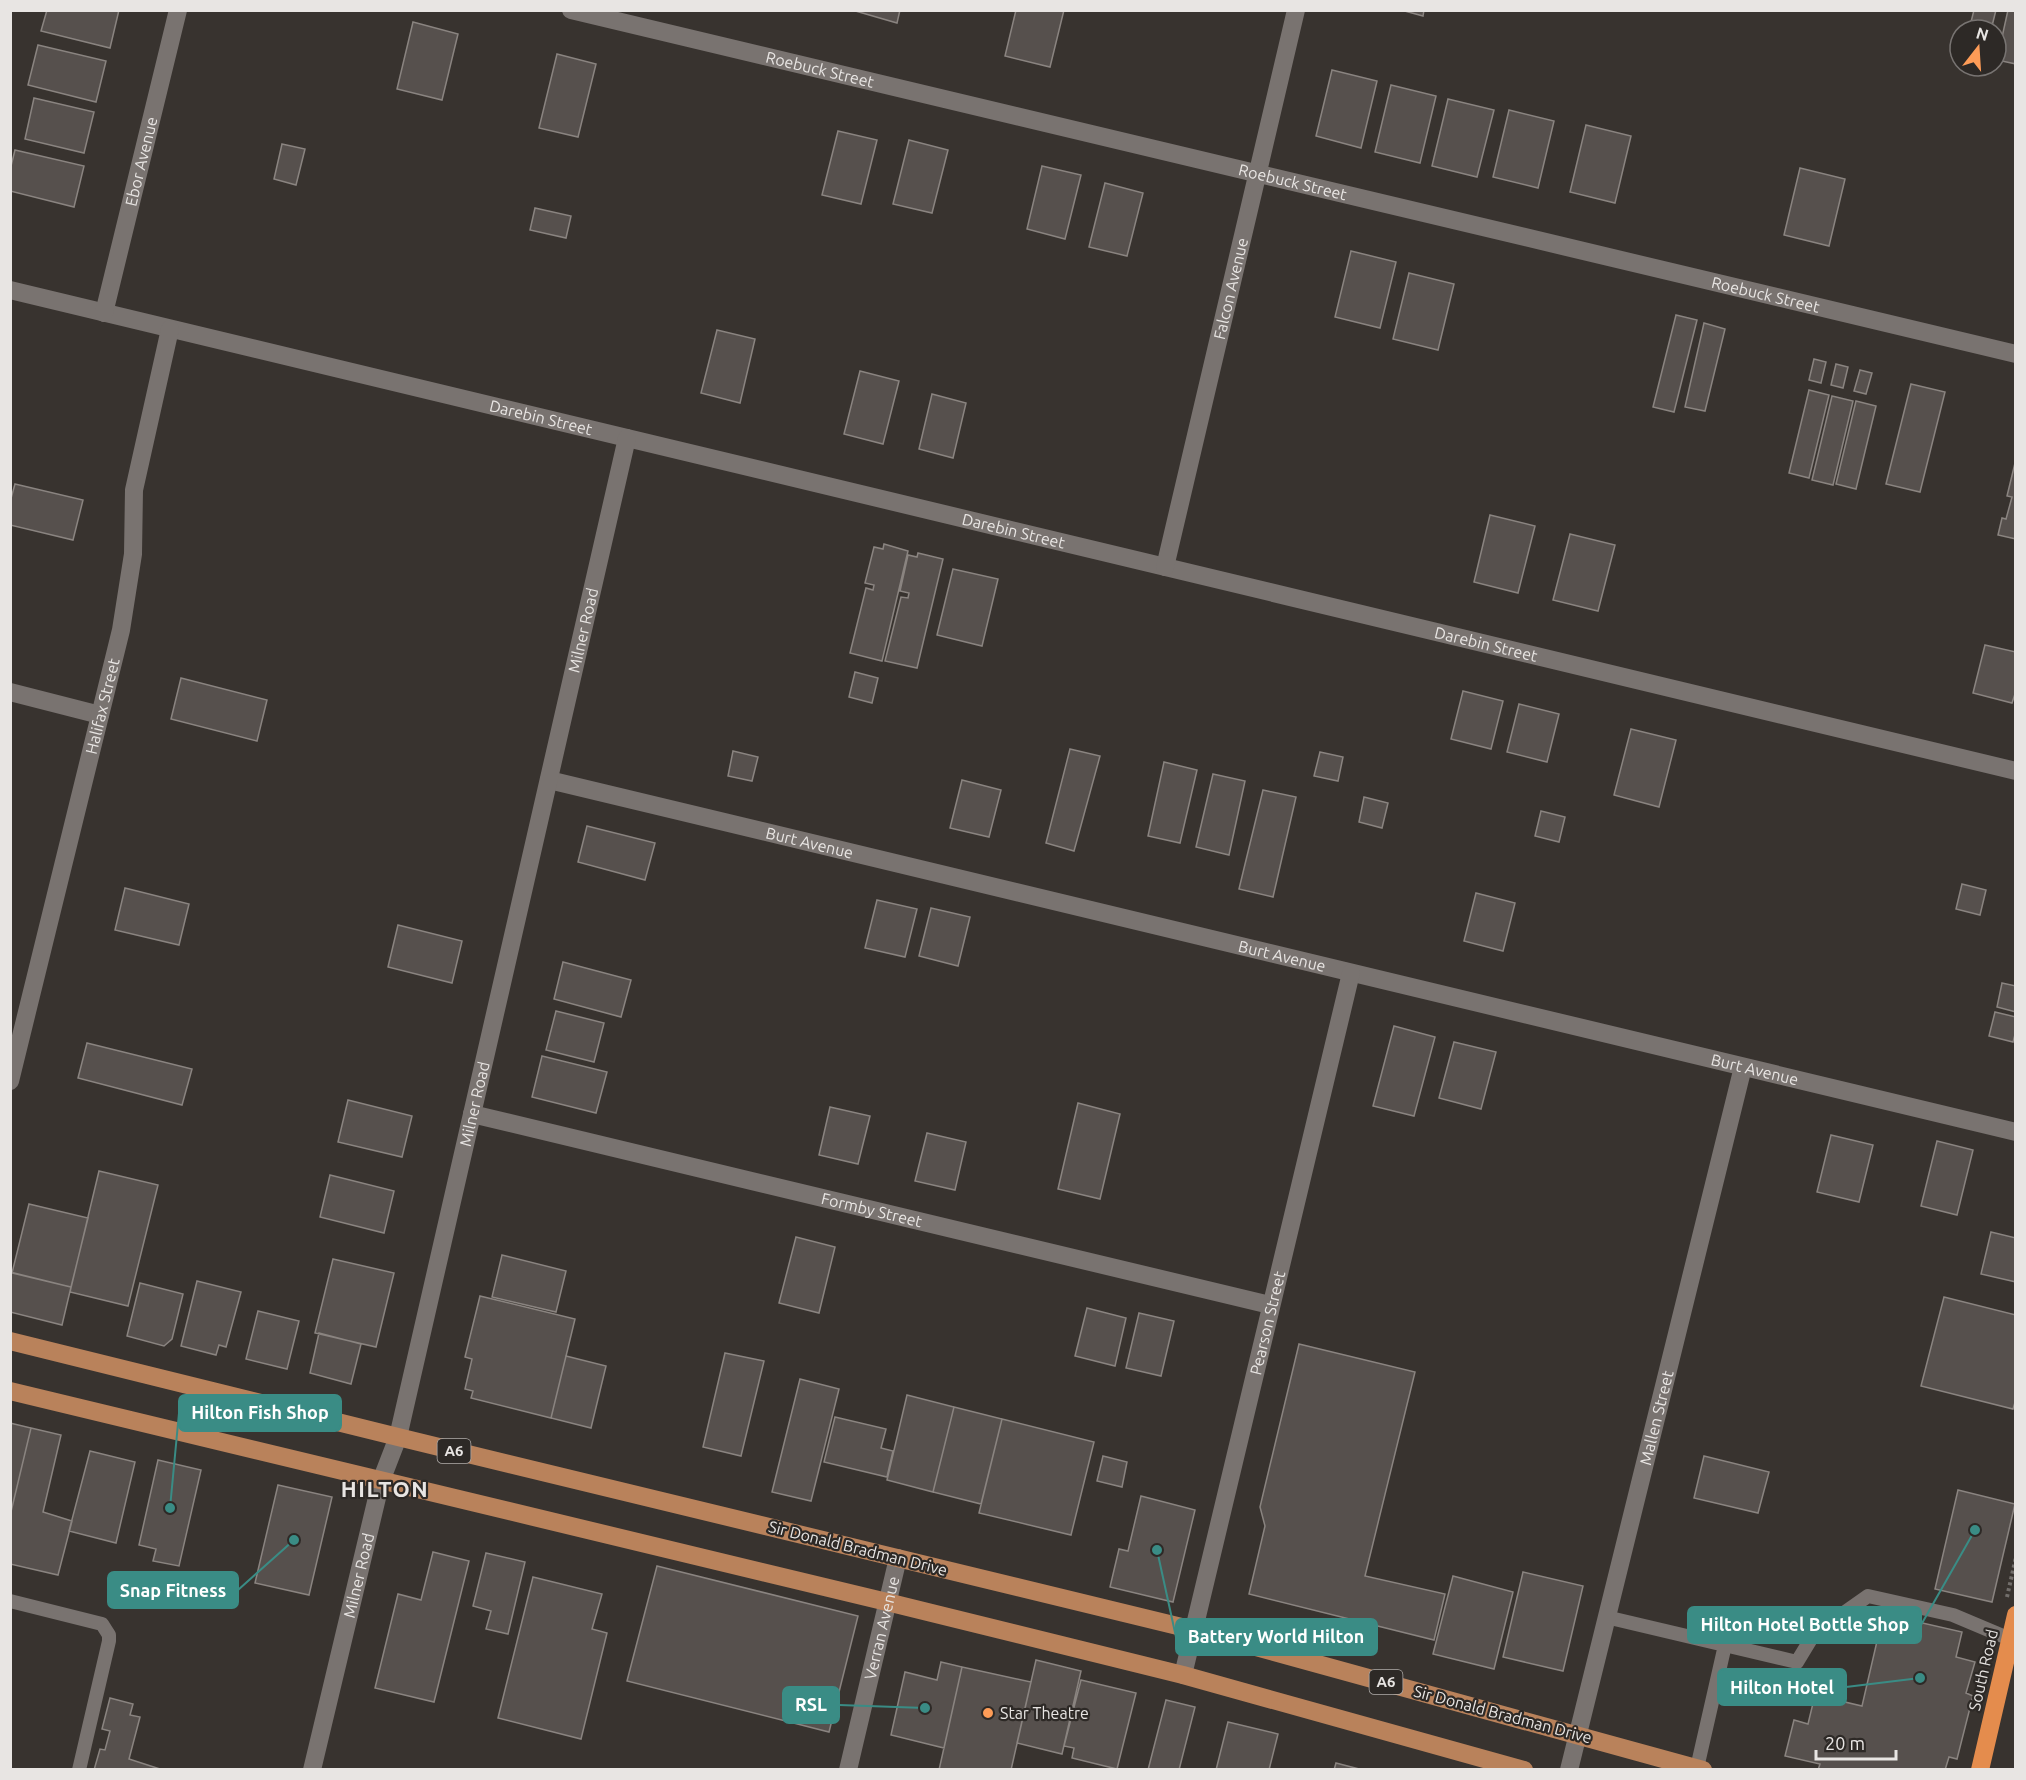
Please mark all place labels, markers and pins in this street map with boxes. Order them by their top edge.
callout: Hilton Fish Shop [179,1395,341,1431]
callout: Snap Fitness [108,1572,238,1608]
callout: Hilton Hotel Bottle Shop [1688,1607,1921,1643]
callout: Battery World Hilton [1176,1619,1377,1655]
callout: Hilton Hotel [1718,1669,1846,1705]
callout: RSL [783,1687,839,1723]
place label: Star Theatre [1000,1704,1089,1722]
marker: Star Theatre [981,1706,995,1720]

